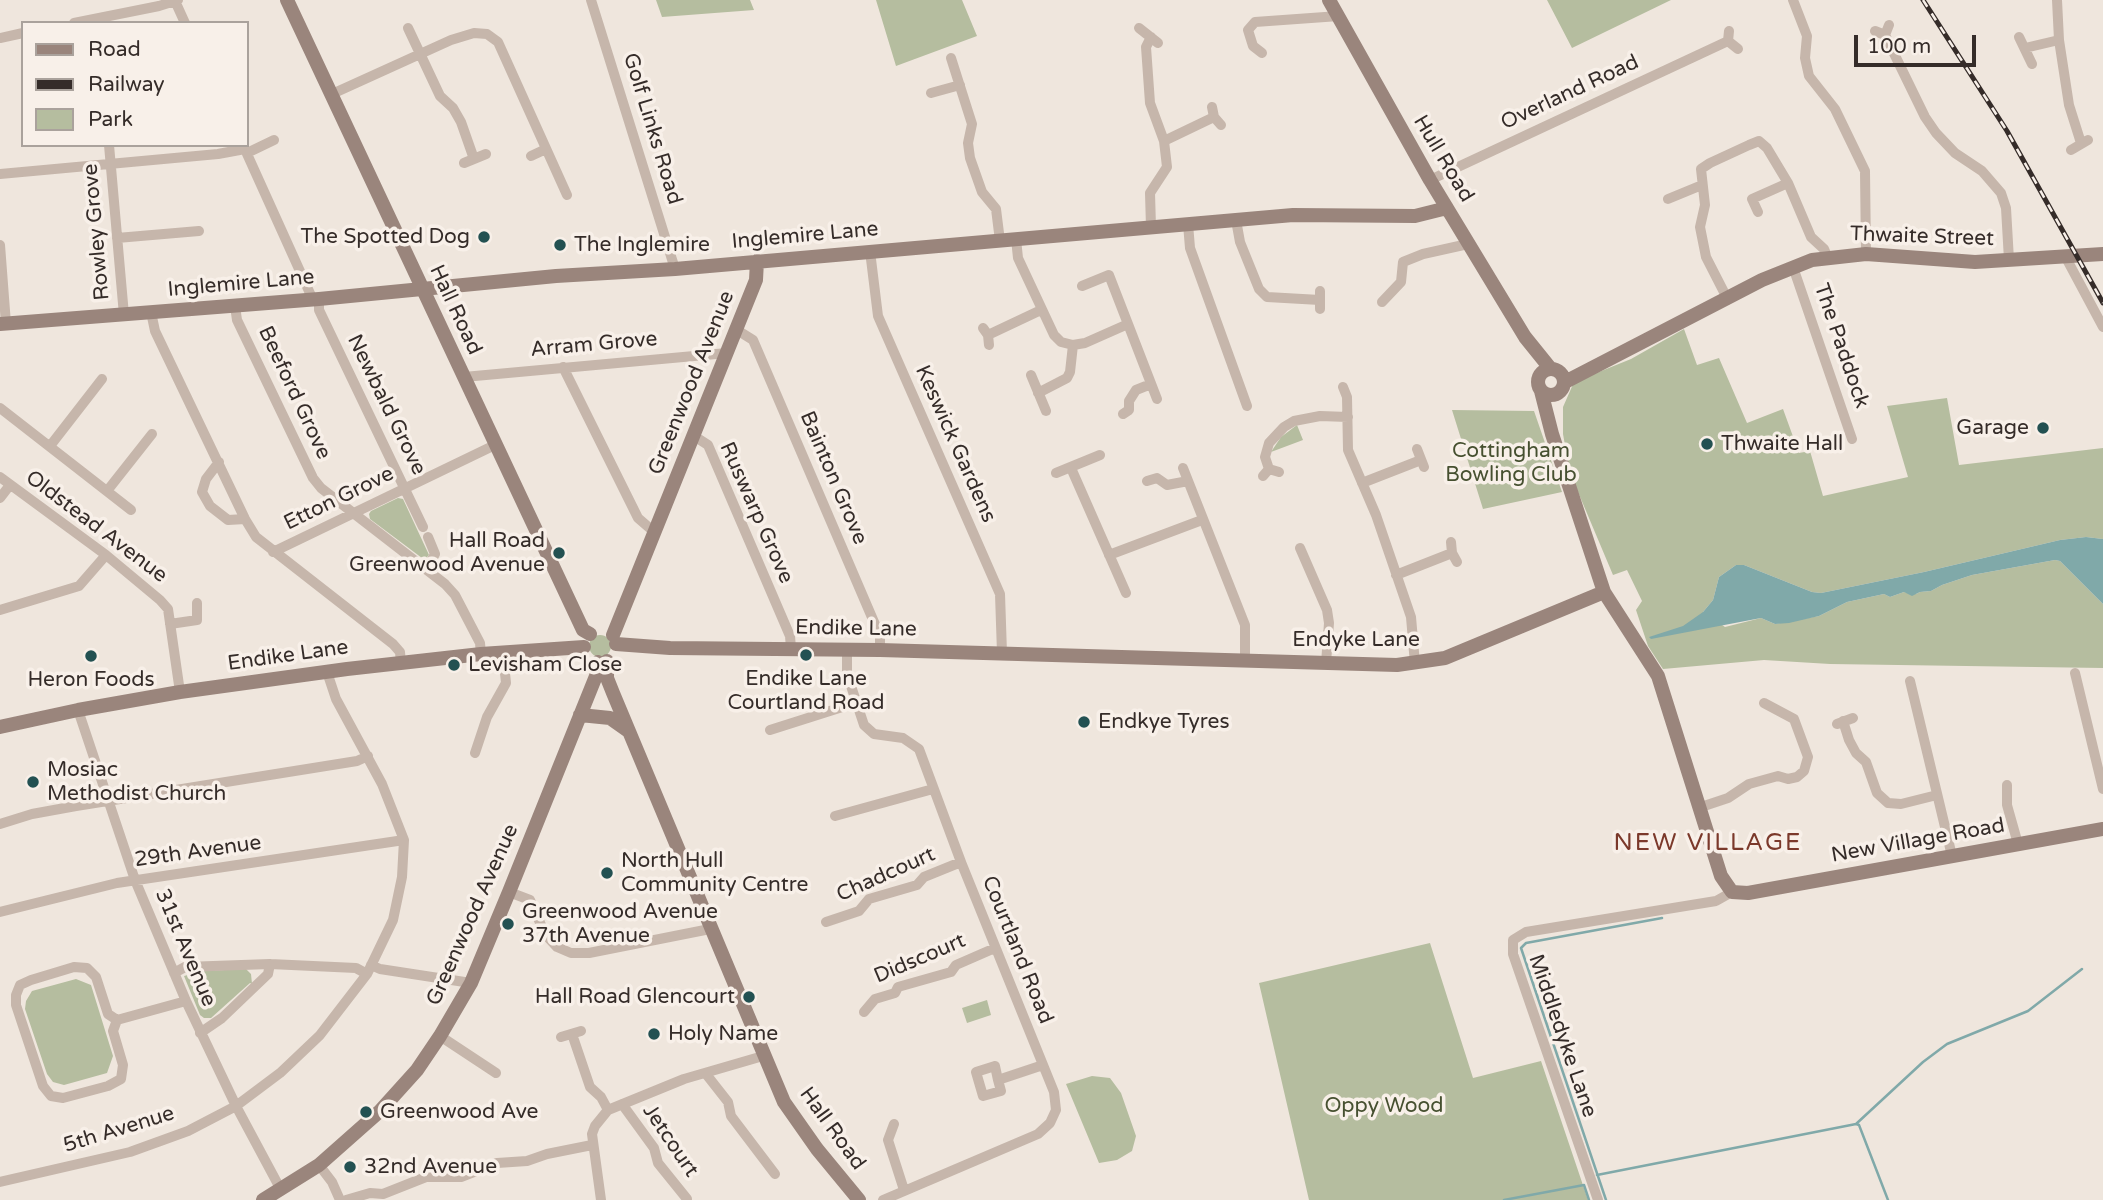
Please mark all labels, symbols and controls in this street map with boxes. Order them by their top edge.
legend [21,21,248,147]
scale bar [1858,21,1980,65]
text: 100 m [1867,34,1931,59]
text: Road [88,37,141,62]
street label: Golf Links Road [617,50,687,208]
street label: Overland Road [1497,50,1643,136]
text: Railway [88,72,165,97]
text: Park [88,107,133,132]
street label: Hull Road [1407,111,1479,207]
street label: Rowley Grove [78,163,116,301]
street label: Inglemire Lane [731,217,879,255]
street label: Thwaite Street [1850,222,1994,252]
place label: The Spotted Dog [301,224,470,250]
marker: The Spotted Dog [476,229,492,245]
place label: The Inglemire [574,232,710,258]
marker: The Inglemire [552,237,568,253]
street label: Hall Road [423,261,487,359]
street label: Inglemire Lane [167,265,315,303]
street label: The Paddock [1808,280,1874,412]
street label: Greenwood Avenue [644,287,740,479]
street label: Beeford Grove [252,322,336,464]
street label: Arram Grove [530,327,658,363]
street label: Newbald Grove [341,331,431,479]
street label: Keswick Gardens [909,362,1001,526]
street label: Bainton Grove [794,408,872,548]
place label: Garage [1956,415,2029,441]
marker: Garage [2035,420,2051,436]
place label: Thwaite Hall [1721,431,1843,457]
marker: Thwaite Hall [1699,436,1715,452]
street label: Ruswarp Grove [714,438,798,588]
park label: Cottingham Bowling Club [1445,438,1577,488]
street label: Etton Grove [280,462,398,536]
street label: Oldstead Avenue [20,466,172,588]
place label: Hall Road Greenwood Avenue [349,528,545,578]
marker: Hall Road Greenwood Avenue [551,545,567,561]
street label: Endike Lane [795,615,917,643]
street label: Endyke Lane [1292,627,1420,653]
street label: Endike Lane [226,635,350,677]
marker: Endike Lane Courtland Road [798,647,814,663]
marker: Heron Foods [83,648,99,664]
place label: Levisham Close [468,652,622,678]
marker: Levisham Close [446,657,462,673]
place label: Endike Lane Courtland Road [727,666,885,716]
place label: Heron Foods [28,667,154,693]
place label: Endkye Tyres [1098,709,1229,735]
marker: Endkye Tyres [1076,714,1092,730]
place label: Mosiac Methodist Church [47,757,226,807]
marker: Mosiac Methodist Church [25,774,41,790]
street label: New Village Road [1829,813,2007,869]
street label: Greenwood Avenue [422,820,524,1010]
district label: NEW VILLAGE [1615,830,1801,858]
street label: 29th Avenue [133,831,263,873]
street label: Chadcourt [833,842,939,908]
place label: North Hull Community Centre [621,848,808,898]
marker: North Hull Community Centre [599,865,615,881]
street label: Courtland Road [976,872,1058,1028]
street label: 31st Avenue [149,886,221,1010]
place label: Greenwood Avenue 37th Avenue [522,899,718,949]
marker: Greenwood Avenue 37th Avenue [500,916,516,932]
street label: Didscourt [871,928,969,990]
street label: Middledyke Lane [1522,951,1602,1121]
place label: Hall Road Glencourt [535,984,735,1010]
marker: Hall Road Glencourt [741,989,757,1005]
place label: Holy Name [668,1021,778,1047]
marker: Holy Name [646,1026,662,1042]
street label: Hall Road [793,1083,871,1175]
park label: Oppy Wood [1324,1093,1444,1119]
place label: Greenwood Ave [380,1099,539,1125]
street label: Jetcourt [637,1100,703,1182]
street label: 5th Avenue [61,1101,177,1159]
marker: Greenwood Ave [358,1104,374,1120]
place label: 32nd Avenue [364,1154,497,1180]
marker: 32nd Avenue [342,1159,358,1175]

